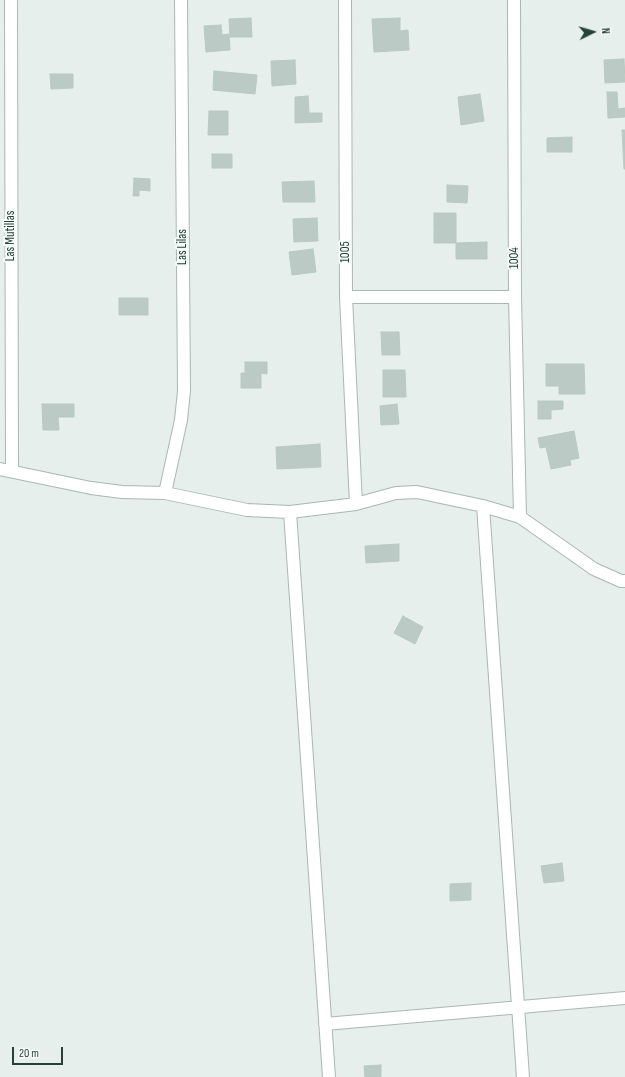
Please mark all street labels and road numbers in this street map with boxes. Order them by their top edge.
street label: Las Mutillas [3,211,19,261]
street label: Las Lilas [175,229,191,265]
street label: 1005 [338,241,354,263]
street label: 1004 [507,247,523,269]

